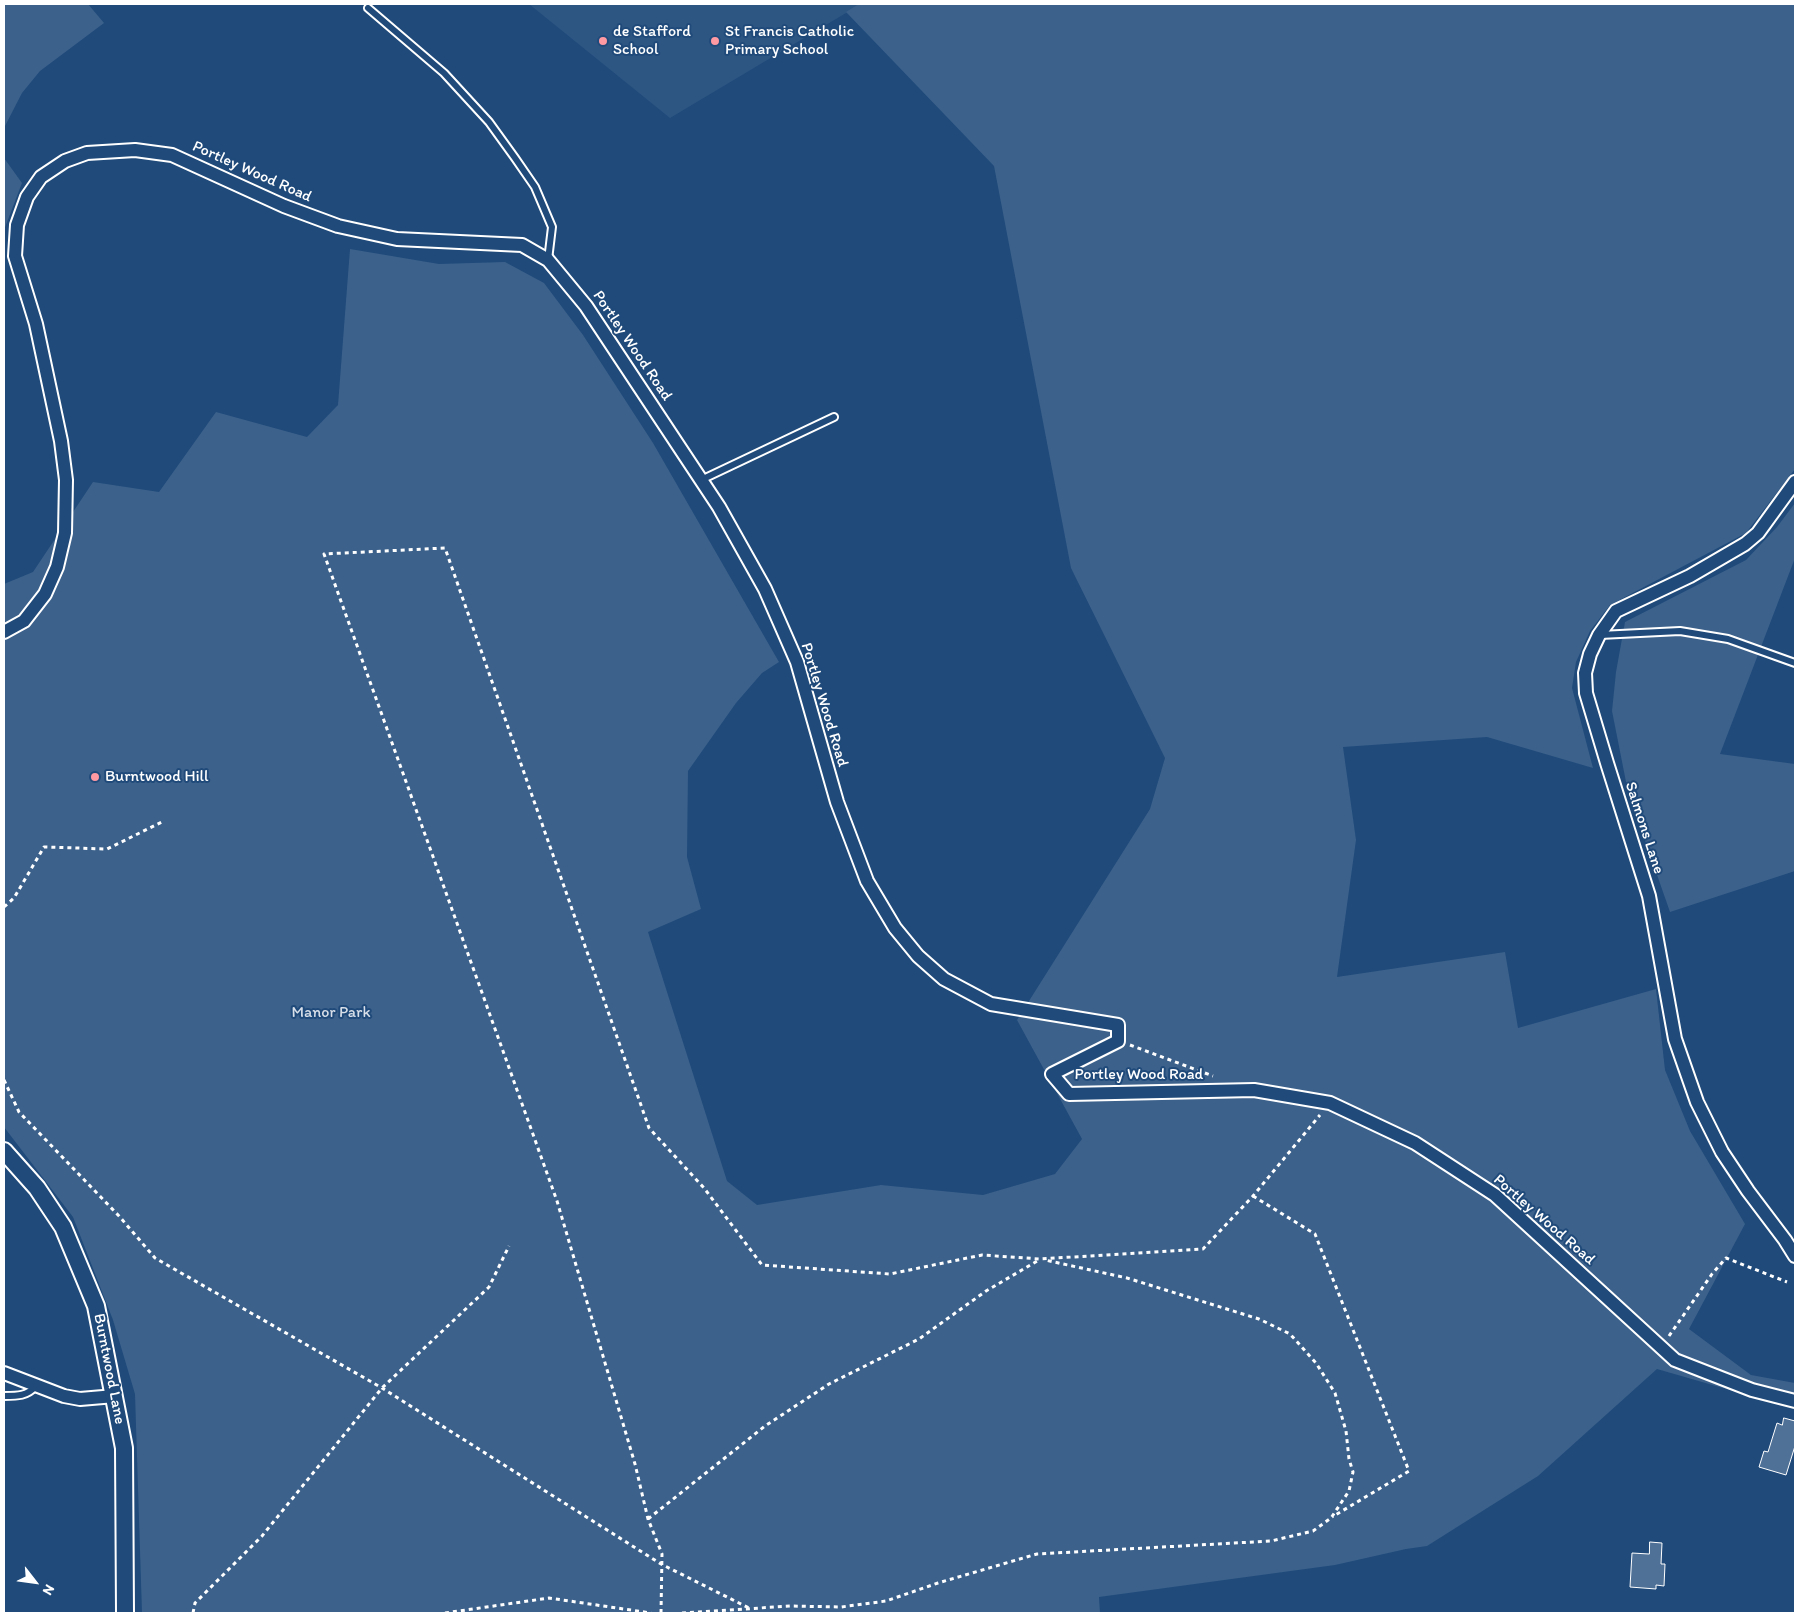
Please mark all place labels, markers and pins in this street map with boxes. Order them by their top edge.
place label: de Stafford School [613,22,691,60]
place label: St Francis Catholic Primary School [725,22,854,60]
marker: de Stafford School [597,35,609,47]
marker: St Francis Catholic Primary School [709,35,721,47]
place label: Burntwood Hill [105,767,209,787]
marker: Burntwood Hill [89,771,101,783]

